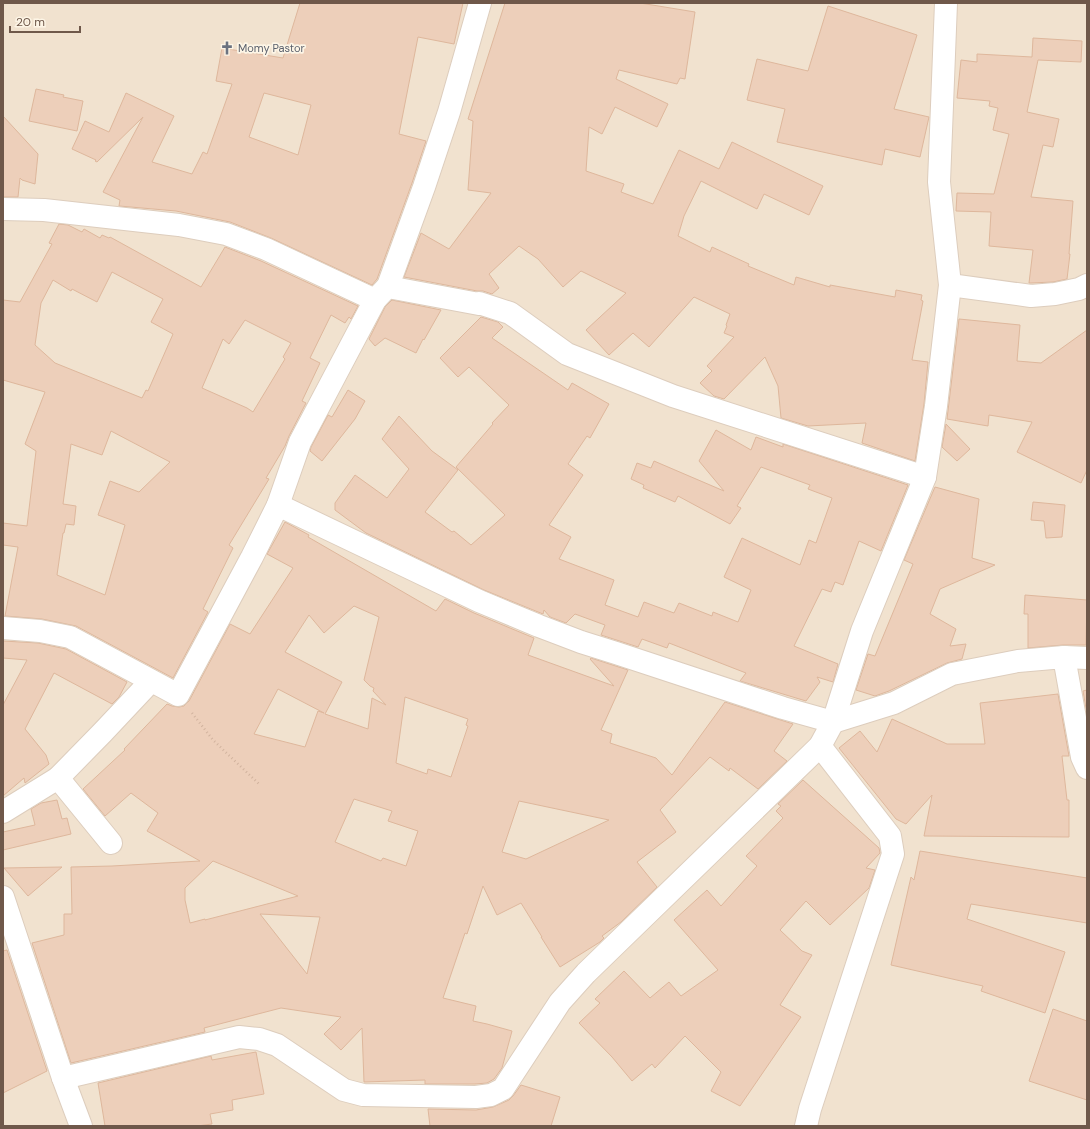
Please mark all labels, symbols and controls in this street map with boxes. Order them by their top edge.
scale bar [10,8,80,34]
text: 20 m [16,14,45,30]
church icon: Momy Pastor [219,40,235,56]
place label: Momy Pastor [238,41,305,55]

